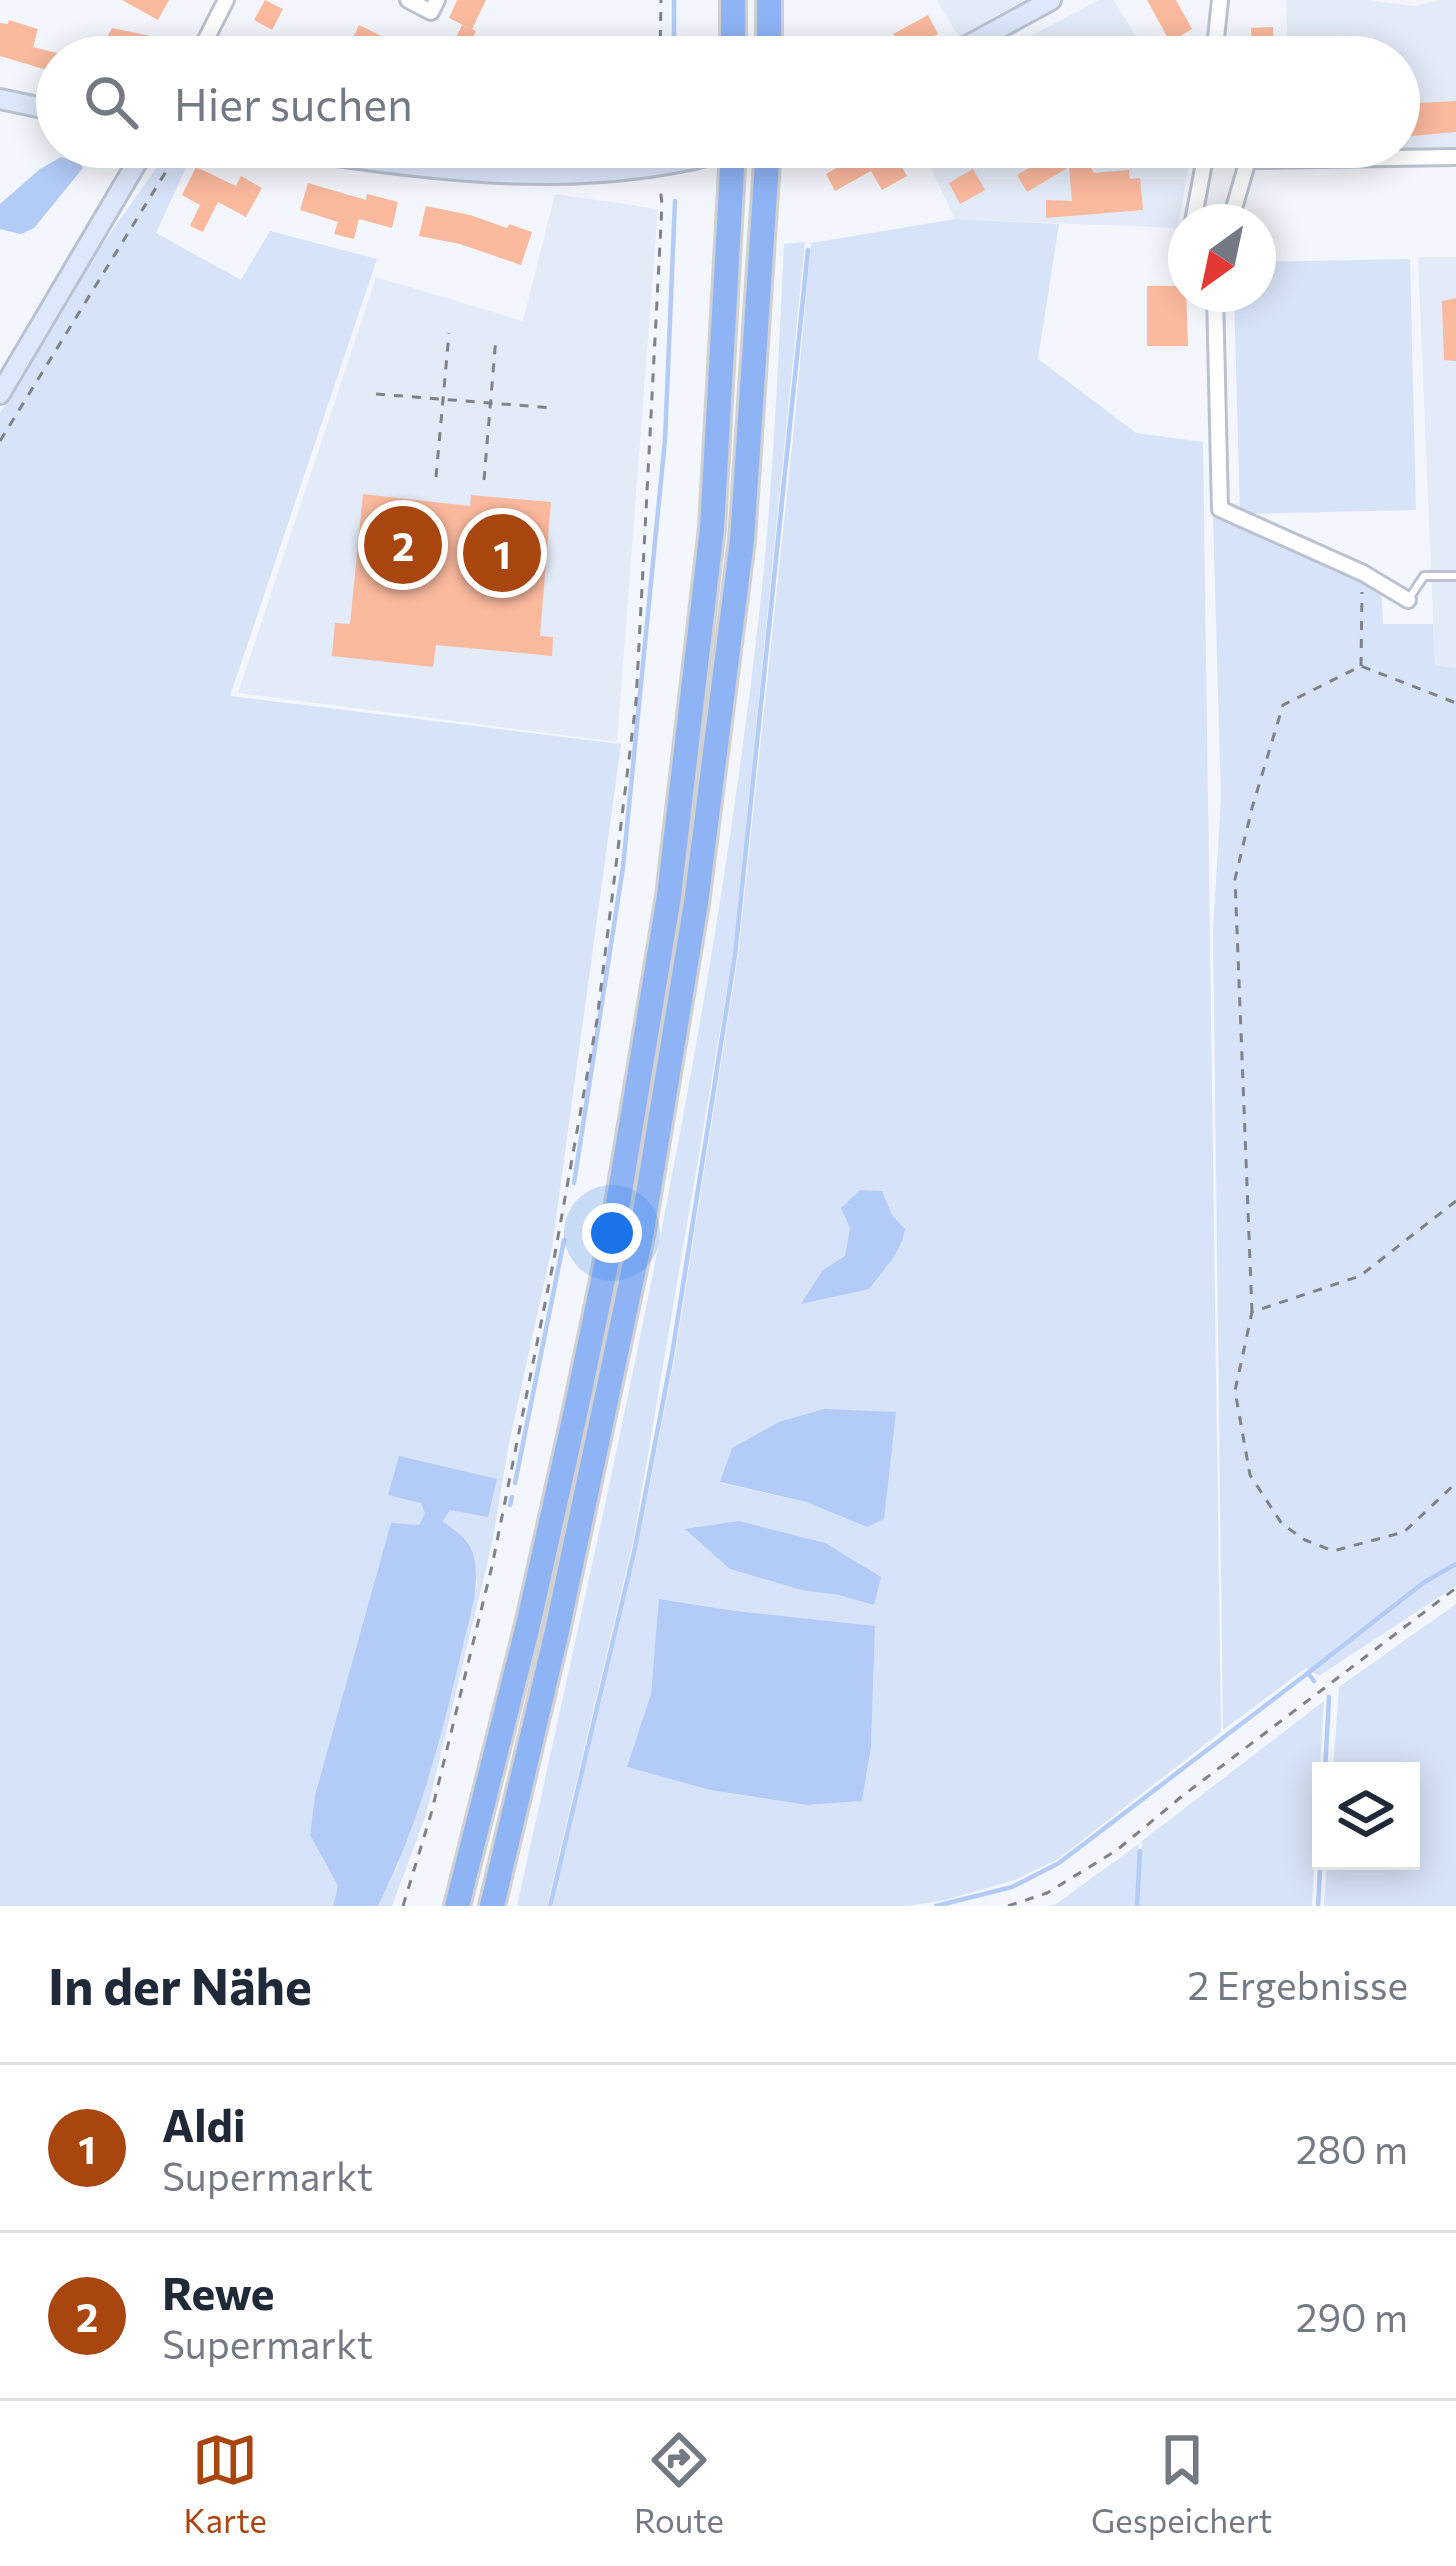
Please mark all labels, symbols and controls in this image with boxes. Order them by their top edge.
search box [36,36,1420,168]
icon: search [78,69,144,135]
text: Hier suchen [174,75,413,130]
north arrow [1168,204,1276,312]
pin: 2 [364,500,442,590]
pin: 1 [463,508,541,598]
your location [582,1203,642,1263]
map controls [1312,1762,1420,1870]
button: layers [1312,1762,1420,1870]
text: In der Nähe [48,1953,312,2016]
text: 2 Ergebnisse [1187,1960,1408,2008]
text: Aldi [162,2096,245,2151]
text: 1 [78,2124,96,2172]
text: 280 m [1296,2124,1408,2172]
text: Supermarkt [162,2151,373,2199]
text: Rewe [162,2264,275,2319]
text: 2 [76,2292,98,2340]
text: 290 m [1296,2292,1408,2340]
text: Supermarkt [162,2319,373,2367]
tab: Karte [184,2427,267,2540]
tab: Route [634,2427,724,2540]
tab: Gespeichert [1091,2427,1272,2540]

